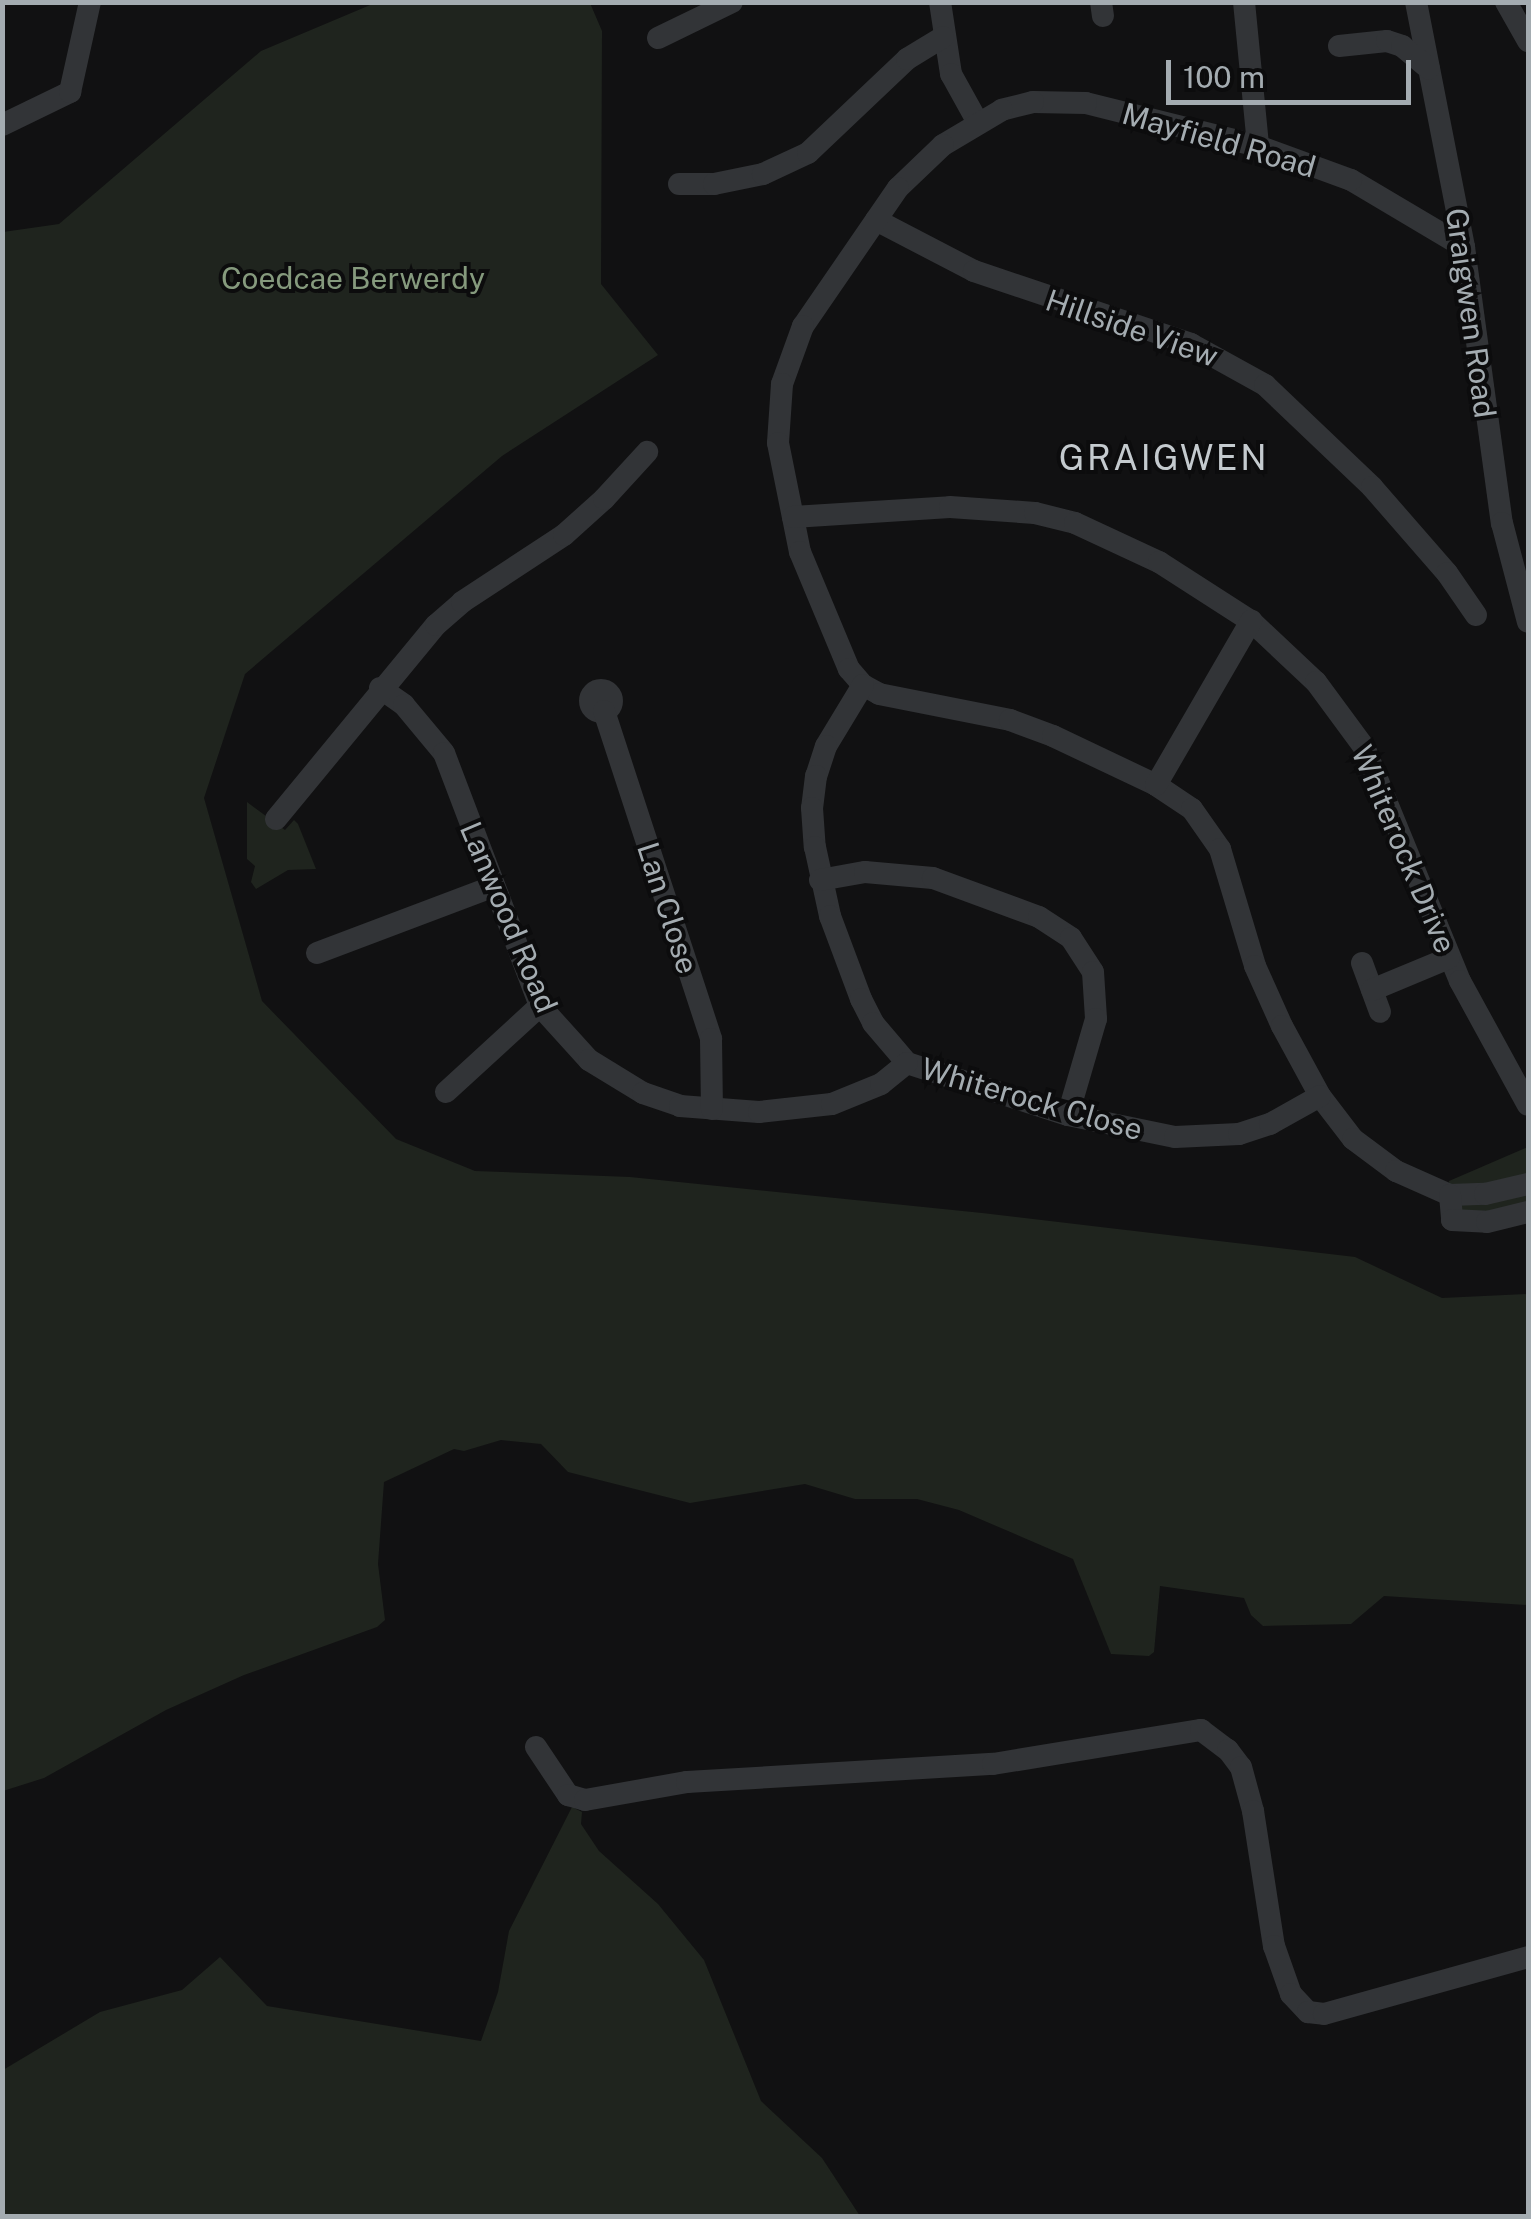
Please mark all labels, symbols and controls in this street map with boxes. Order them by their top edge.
scale bar [1171,40,1416,102]
text: 100 m [1183,59,1265,95]
street label: Mayfield Road [1118,95,1320,185]
street label: Graigwen Road [1438,206,1504,420]
park label: Coedcae Berwerdy [221,260,485,296]
street label: Hillside View [1041,282,1223,374]
district label: GRAIGWEN [1059,437,1269,479]
street label: Whiterock Drive [1344,740,1464,958]
street label: Lanwood Road [453,816,565,1018]
street label: Lan Close [630,838,706,978]
street label: Whiterock Close [917,1050,1147,1148]

